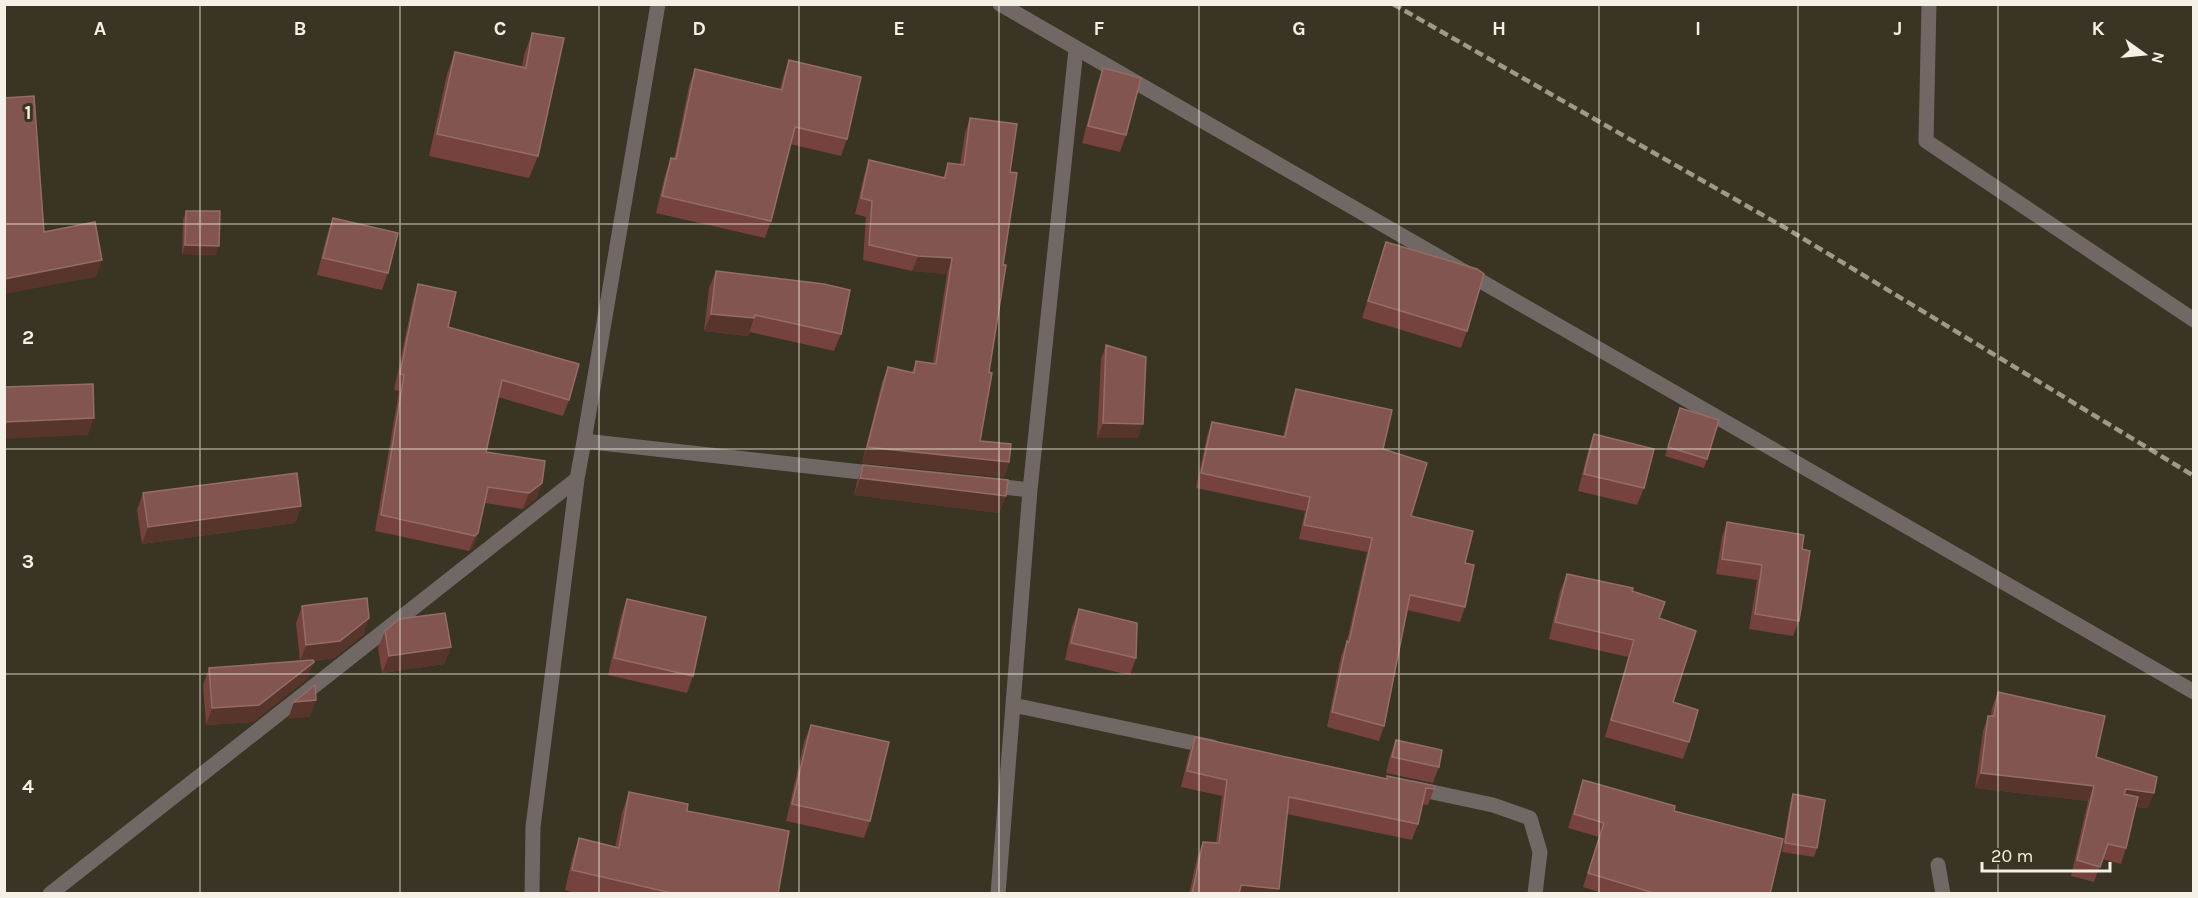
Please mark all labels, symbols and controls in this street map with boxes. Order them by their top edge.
text: A [94,17,107,40]
text: B [294,17,306,40]
text: C [494,17,506,40]
text: D [692,17,706,40]
text: E [893,17,905,40]
text: F [1094,17,1105,40]
text: G [1292,17,1306,40]
text: H [1492,17,1506,40]
text: I [1695,17,1701,40]
text: J [1894,17,1902,40]
text: K [2091,17,2105,40]
north arrow [2114,24,2174,84]
text: N [2147,50,2169,66]
text: 1 [24,101,32,124]
text: 2 [22,326,34,349]
text: 3 [22,550,34,573]
text: 4 [22,775,34,798]
scale bar [1982,835,2110,873]
text: 20 m [1991,845,2033,867]

